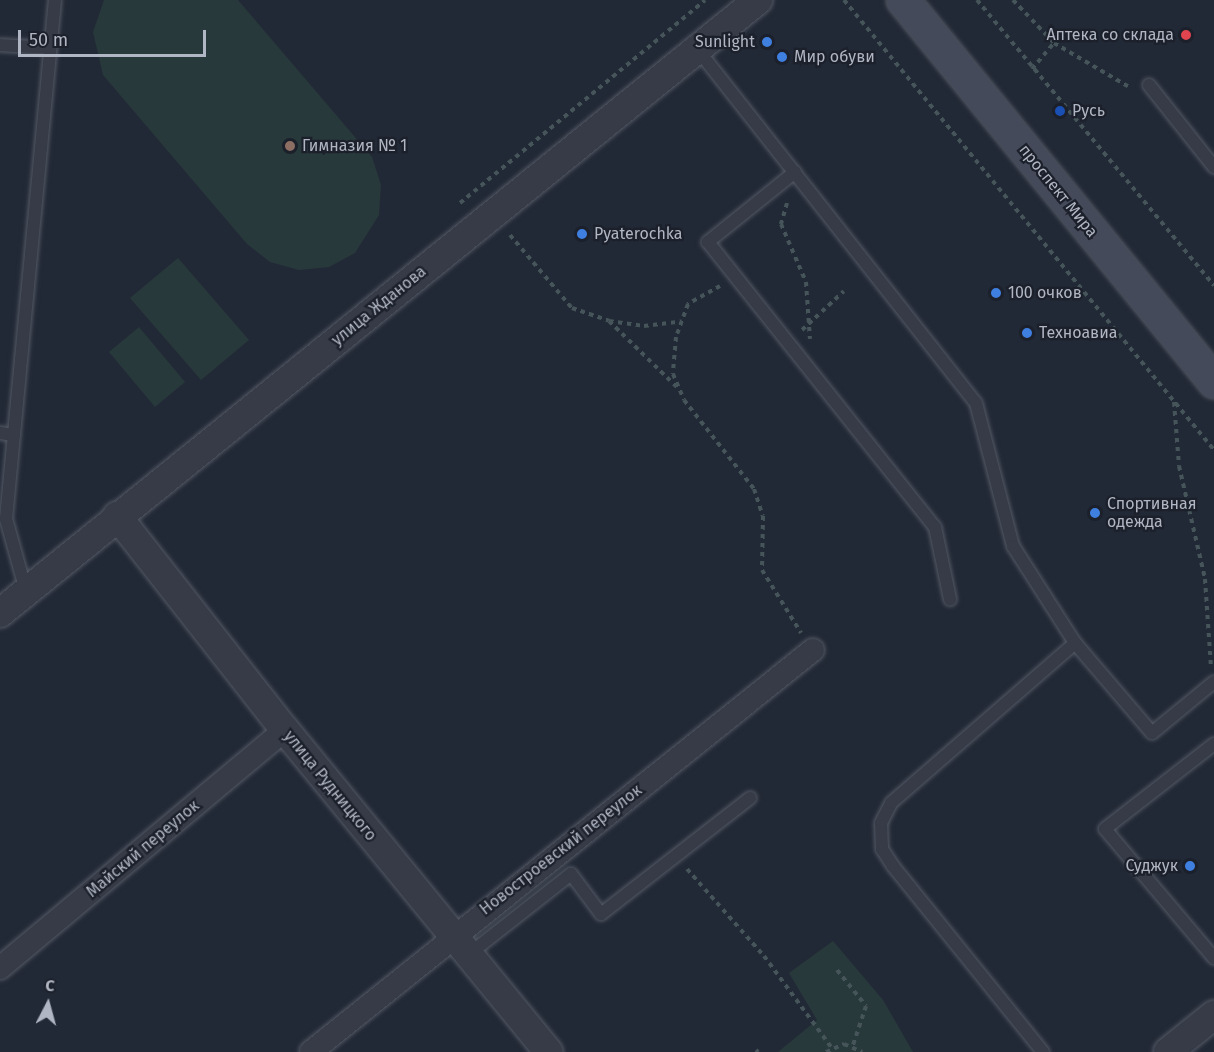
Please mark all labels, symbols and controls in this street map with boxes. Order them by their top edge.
scale bar [21,18,208,56]
place label: Аптека со склада [1046,25,1174,45]
marker: Аптека со склада [1179,28,1193,42]
text: 50 m [29,29,68,51]
place label: Sunlight [695,32,755,52]
marker: Sunlight [760,35,774,49]
place label: Мир обуви [794,47,875,67]
marker: Мир обуви [775,50,789,64]
place label: Русь [1072,101,1105,121]
marker: Русь [1053,104,1067,118]
place label: Гимназия № 1 [302,136,407,156]
marker: Гимназия № 1 [283,139,297,153]
street label: проспект Мира [1015,141,1101,241]
place label: Pyaterochka [594,224,683,244]
marker: Pyaterochka [575,227,589,241]
street label: улица Жданова [328,262,430,350]
place label: 100 очков [1008,283,1082,303]
marker: 100 очков [989,286,1003,300]
place label: Техноавиа [1039,323,1117,343]
marker: Техноавиа [1020,326,1034,340]
place label: Спортивная одежда [1107,494,1196,532]
marker: Спортивная одежда [1088,506,1102,520]
street label: улица Рудницкого [280,727,380,845]
street label: Новостроевский переулок [476,781,646,919]
street label: Майский переулок [83,796,203,902]
place label: Суджук [1126,856,1178,876]
marker: Суджук [1183,859,1197,873]
north arrow [18,974,78,1034]
text: С [44,976,55,996]

